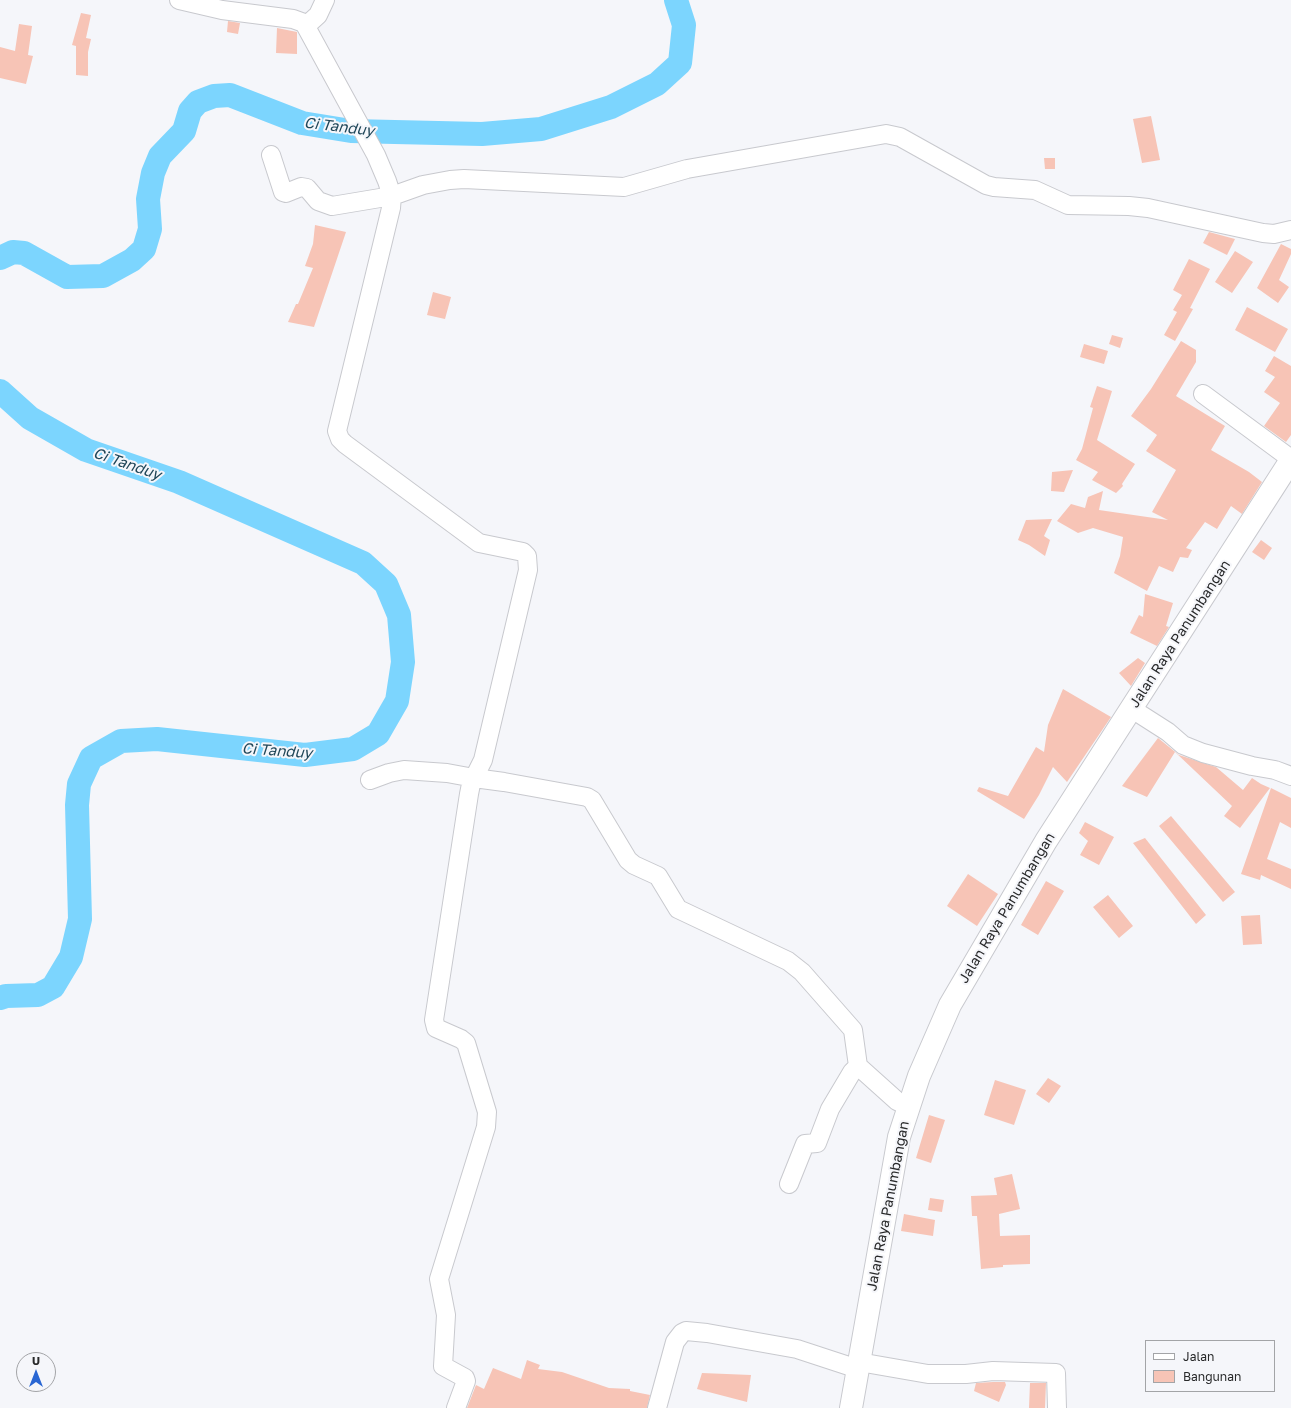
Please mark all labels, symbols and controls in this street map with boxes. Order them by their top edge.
water label: Ci Tanduy [303,114,375,140]
water label: Ci Tanduy [91,444,163,484]
street label: Jalan Raya Panumbangan [1126,557,1234,711]
water label: Ci Tanduy [241,740,313,762]
street label: Jalan Raya Panumbangan [955,830,1059,986]
street label: Jalan Raya Panumbangan [863,1120,913,1292]
legend [1145,1340,1275,1392]
text: Jalan [1183,1349,1214,1364]
north arrow [16,1352,56,1392]
text: U [32,1354,40,1367]
text: Bangunan [1183,1369,1241,1384]

